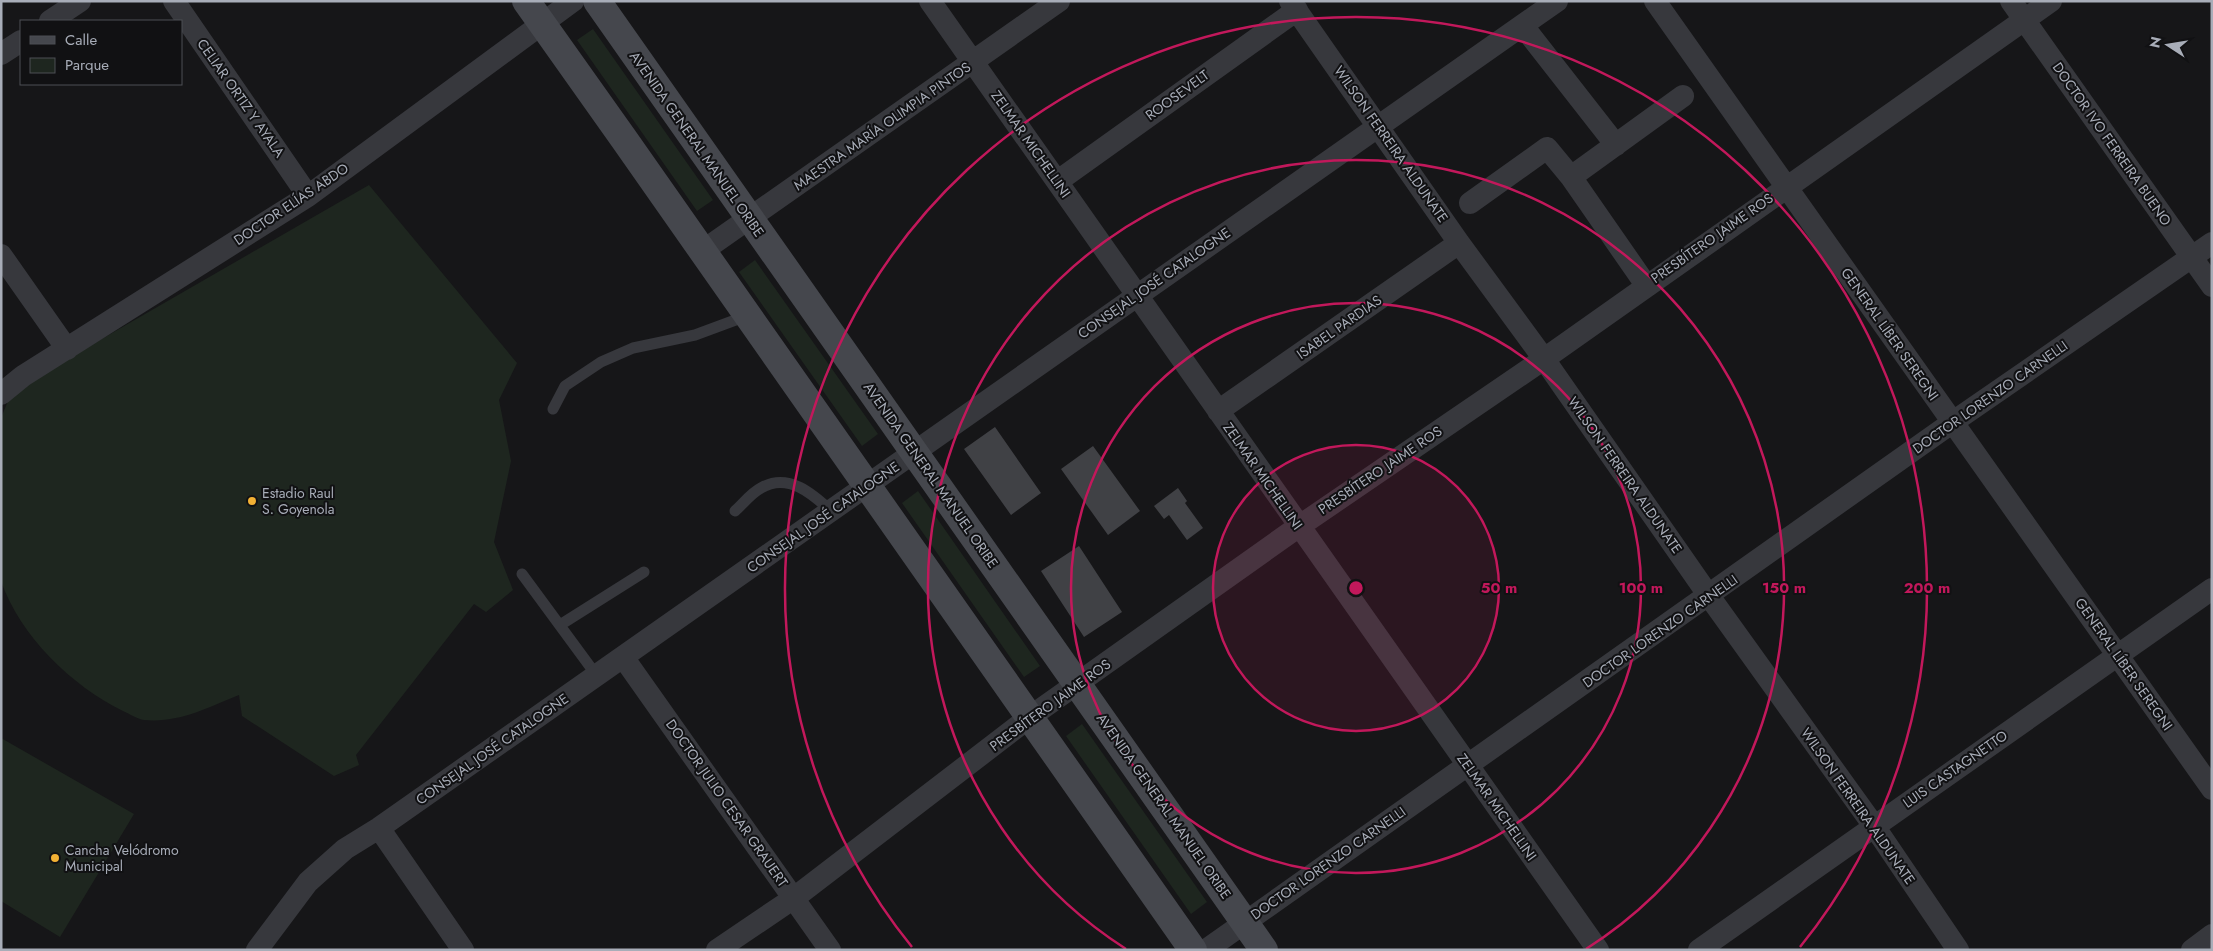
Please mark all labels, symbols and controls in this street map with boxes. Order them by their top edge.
legend [20,20,182,85]
north arrow [2143,20,2193,70]
text: Calle [65,29,97,51]
street label: CELIAR ORTIZ Y AYALA [192,35,290,162]
text: N [2144,35,2166,50]
street label: AVENIDA GENERAL MANUEL ORIBE [625,47,769,241]
text: Parque [65,54,109,76]
street label: MAESTRA MARÍA OLIMPIA PINTOS [789,57,975,195]
street label: DOCTOR IVO FERREIRA BUENO [2048,58,2176,230]
street label: WILSON FERREIRA ALDUNATE [1329,62,1453,226]
street label: ROOSEVELT [1141,65,1213,125]
street label: ZELMAR MICHELLINI [986,86,1076,202]
street label: DOCTOR ELÍAS ABDO [230,158,352,250]
street label: PRESBÍTERO JAIME ROS [1647,188,1778,288]
street label: CONSEJAL JOSÉ CATALOGNE [1074,223,1234,343]
street label: GENERAL LÍBER SEREGNI [1836,264,1944,404]
street label: ISABEL PARDIAS [1292,290,1386,364]
street label: DOCTOR LORENZO CARNELLI [1908,336,2072,458]
street label: AVENIDA GENERAL MANUEL ORIBE [859,378,1003,572]
street label: WILSON FERREIRA ALDUNATE [1563,393,1687,557]
street label: ZELMAR MICHELLINI [1218,418,1308,534]
street label: PRESBÍTERO JAIME ROS [1314,421,1446,519]
street label: CONSEJAL JOSÉ CATALOGNE [743,457,903,577]
place label: Estadio Raul S. Goyenola [262,483,334,519]
marker: Estadio Raul S. Goyenola [246,495,258,507]
street label: DOCTOR LORENZO CARNELLI [1578,570,1742,692]
text: 50 m [1481,577,1517,599]
text: 100 m [1619,577,1663,599]
text: 150 m [1762,577,1806,599]
text: 200 m [1904,577,1950,599]
centre of rings [1347,579,1365,597]
street label: GENERAL LÍBER SEREGNI [2070,594,2178,734]
street label: PRESBÍTERO JAIME ROS [985,654,1115,756]
street label: CONSEJAL JOSÉ CATALOGNE [412,689,572,809]
street label: AVENIDA GENERAL MANUEL ORIBE [1092,709,1236,903]
street label: DOCTOR JULIO CESAR GRAUERT [661,715,793,891]
street label: WILSON FERREIRA ALDUNATE [1796,724,1920,888]
street label: LUIS CASTAGNETTO [1899,725,2011,813]
street label: ZELMAR MICHELLINI [1452,749,1542,865]
street label: DOCTOR LORENZO CARNELLI [1246,802,1410,924]
place label: Cancha Velódromo Municipal [65,840,179,876]
marker: Cancha Velódromo Municipal [49,852,61,864]

